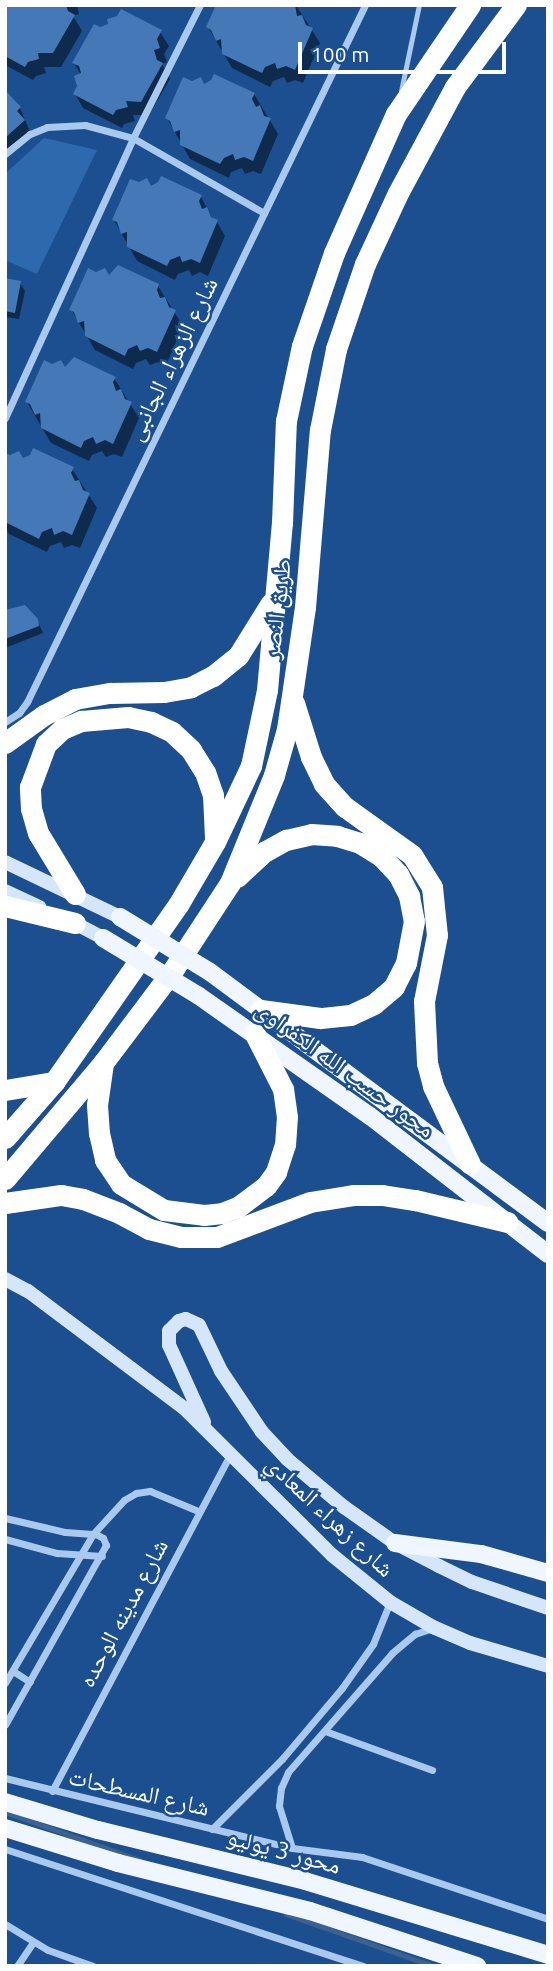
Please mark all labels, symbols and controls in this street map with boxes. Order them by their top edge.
scale bar [301,28,509,72]
text: 100 m [311,42,369,66]
street label: شارع الزهراء الجانبى [120,273,224,445]
street label: طريق النصر [257,557,297,661]
street label: محور حسب الله الكفراوى [250,994,440,1144]
street label: شارع زهراء المعادي [260,1449,400,1583]
street label: شارع مدينه الوحده [72,1534,174,1692]
street label: شارع المسطحات [66,1762,212,1822]
street label: محور 3 يوليو [224,1822,344,1880]

